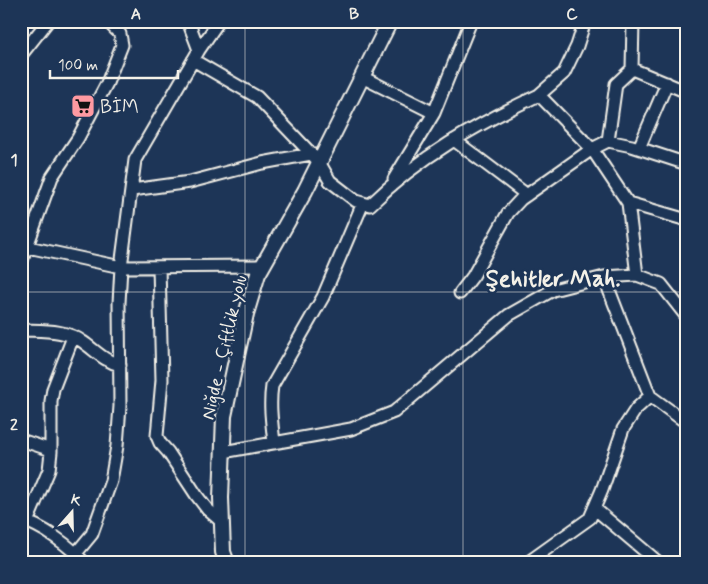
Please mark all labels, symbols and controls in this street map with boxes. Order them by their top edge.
text: A [131,4,141,25]
text: B [349,4,359,25]
text: C [566,4,578,25]
scale bar [50,48,178,80]
text: 100 m [58,56,98,76]
supermarket icon: BİM [70,93,96,119]
place label: BİM [100,95,139,120]
text: 1 [10,150,18,171]
district label: Şehitler Mah. [486,264,620,295]
street label: Niğde - Çiftlik yolu [196,272,254,422]
text: 2 [10,415,18,436]
north arrow [48,486,98,536]
text: K [68,491,85,511]

